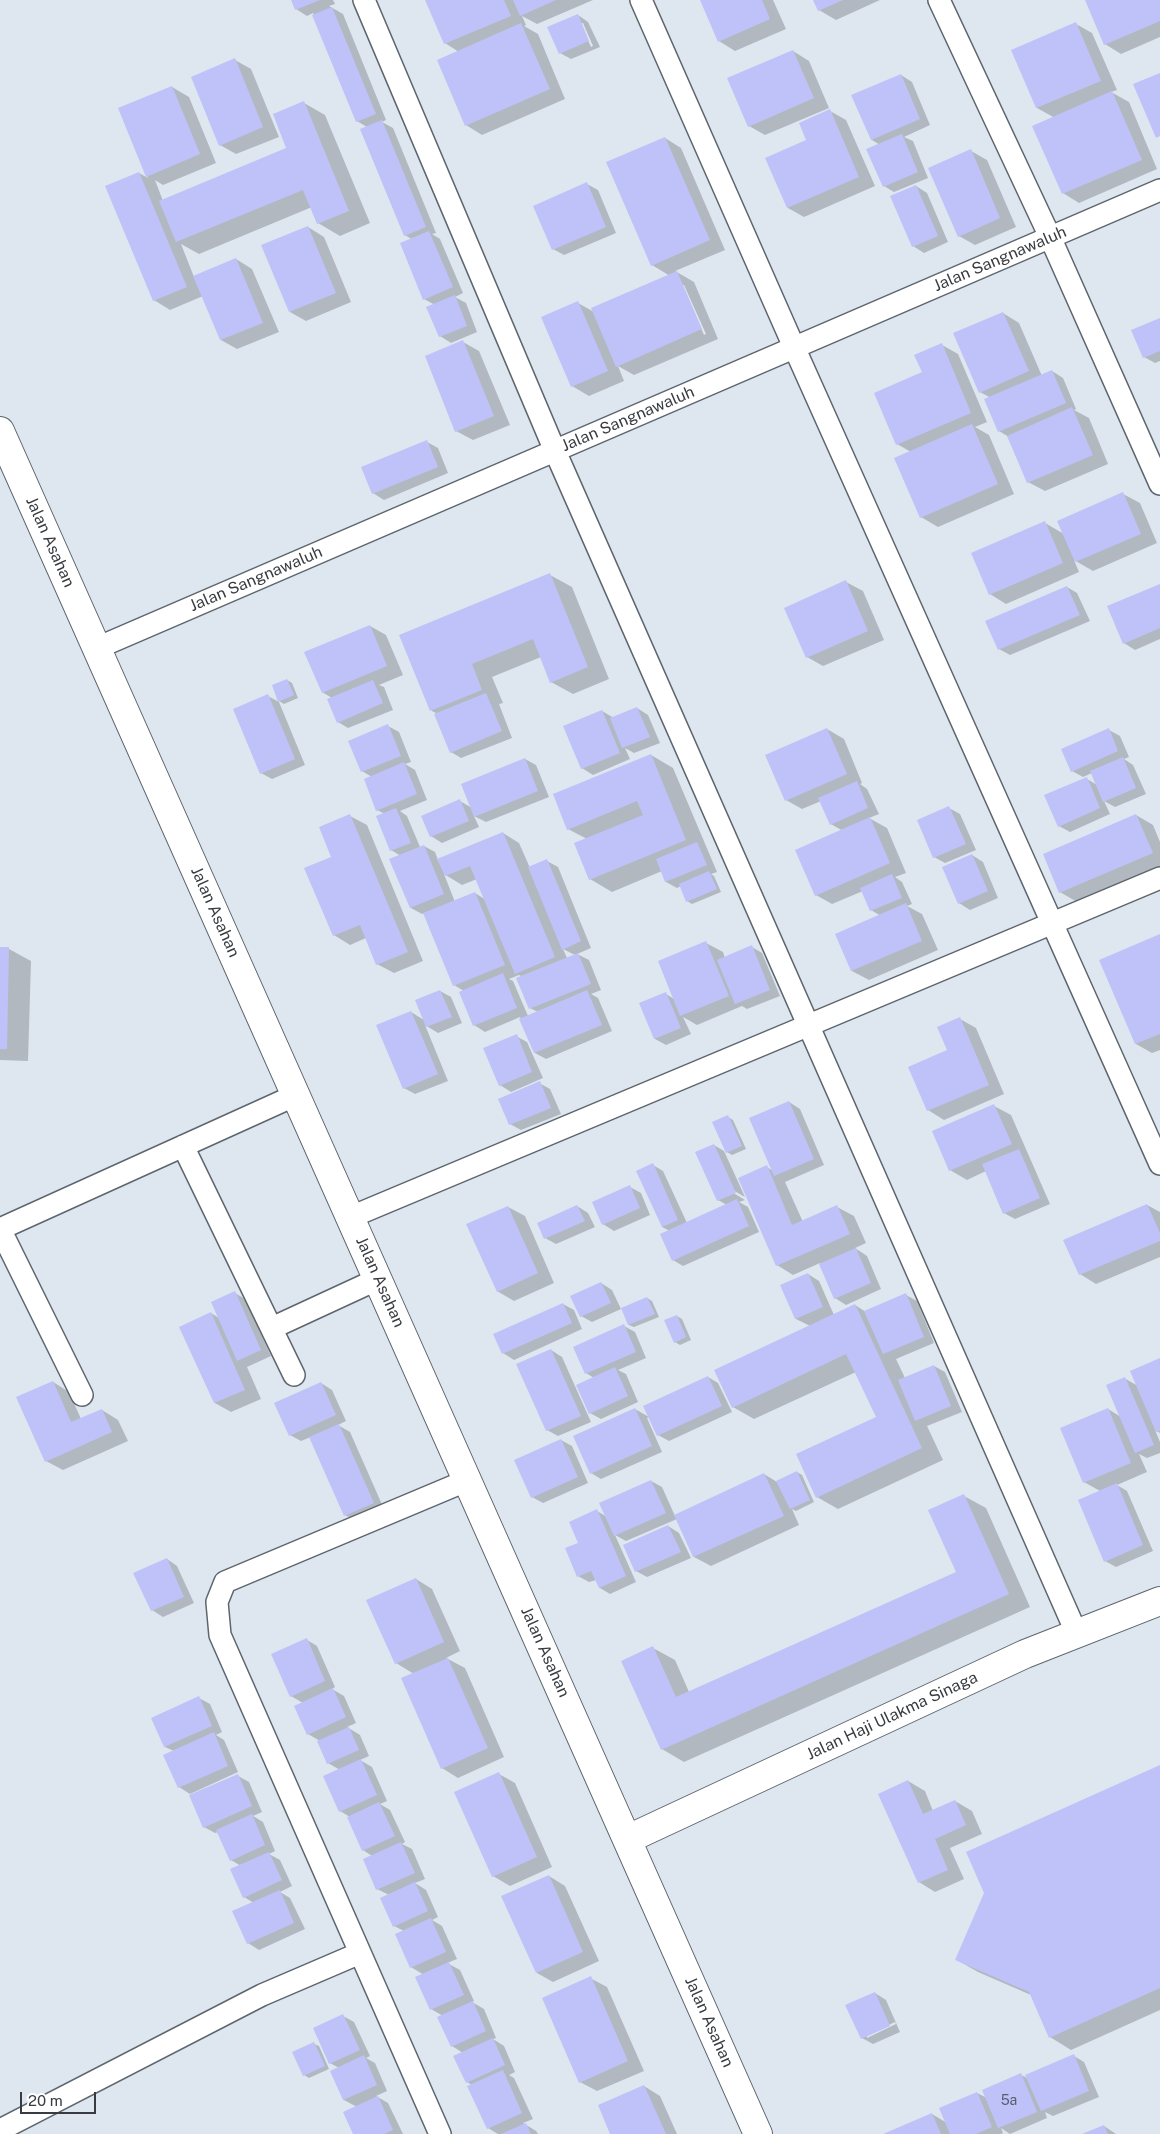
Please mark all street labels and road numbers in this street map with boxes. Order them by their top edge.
street label: Jalan Sangnawaluh [931,222,1069,296]
street label: Jalan Sangnawaluh [559,382,697,456]
street label: Jalan Asahan [21,494,79,590]
street label: Jalan Sangnawaluh [187,542,325,616]
street label: Jalan Asahan [186,864,244,960]
street label: Jalan Asahan [351,1234,409,1330]
street label: Jalan Asahan [516,1604,574,1700]
street label: Jalan Haji Ulakma Sinaga [803,1668,981,1764]
street label: Jalan Asahan [680,1974,738,2070]

